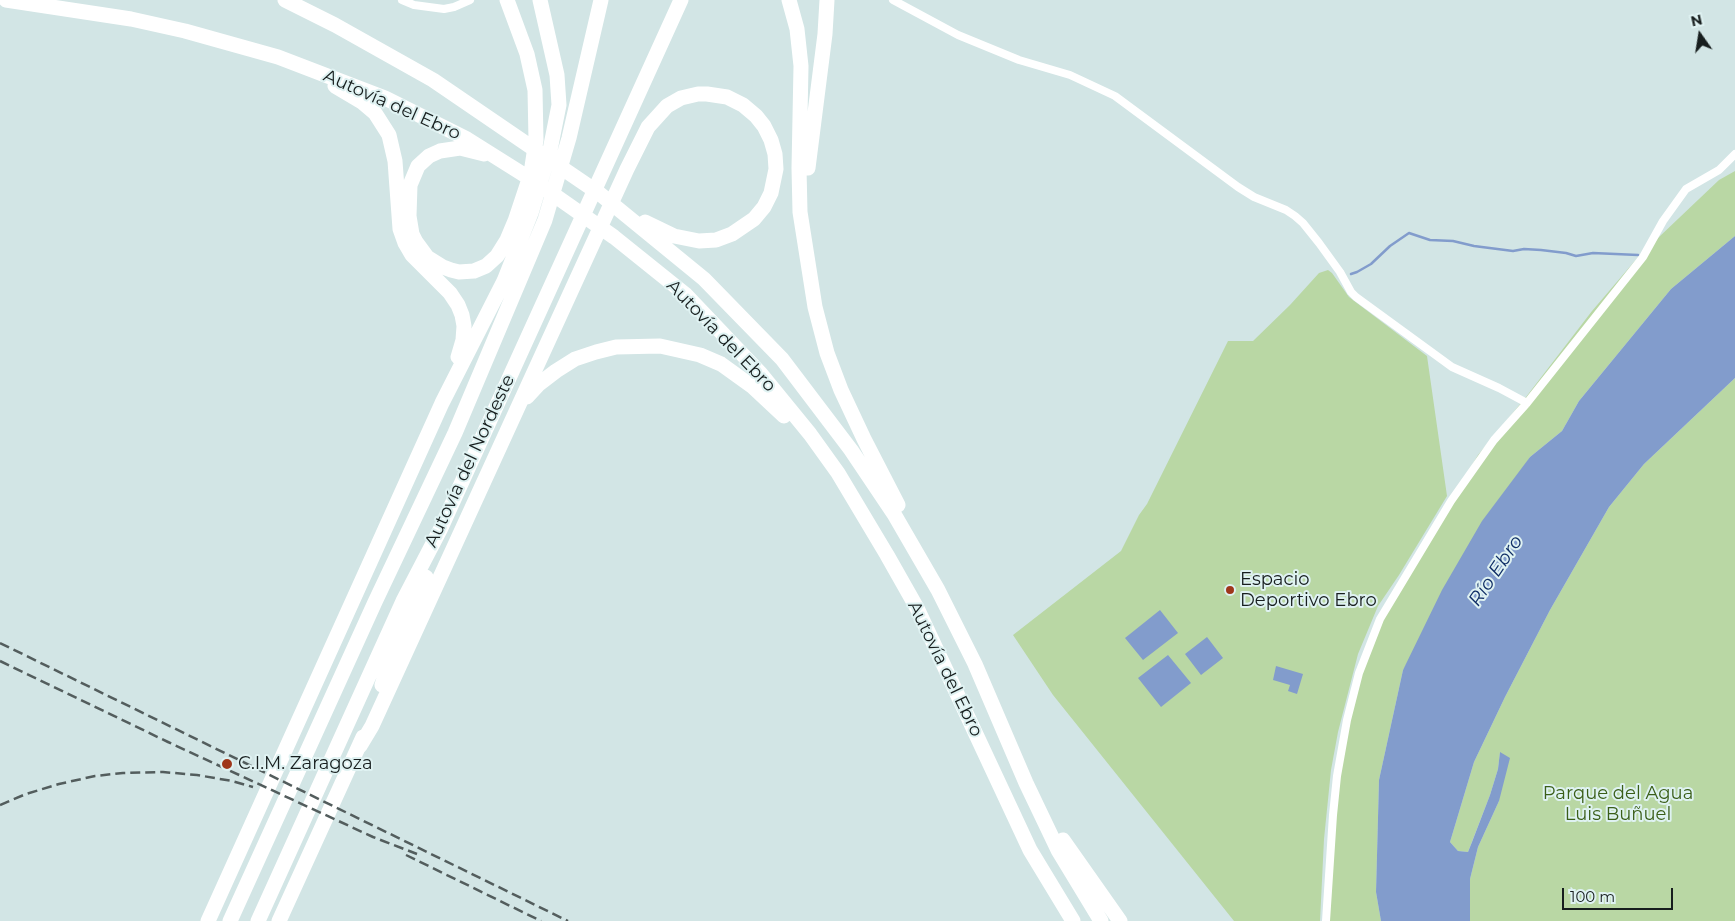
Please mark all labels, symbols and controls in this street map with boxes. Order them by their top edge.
north arrow [1675,10,1725,60]
text: N [1689,10,1704,30]
street label: Autovía del Ebro [320,65,464,145]
street label: Autovía del Ebro [662,275,780,397]
street label: Autovía del Nordeste [420,371,520,551]
water label: Río Ebro [1464,531,1528,611]
place label: Espacio Deportivo Ebro [1240,569,1377,612]
marker: Espacio Deportivo Ebro [1224,584,1236,596]
street label: Autovía del Ebro [903,598,987,740]
place label: C.I.M. Zaragoza [238,753,373,775]
marker: C.I.M. Zaragoza [220,757,234,771]
park label: Parque del Agua Luis Buñuel [1543,783,1693,826]
scale bar [1565,878,1676,910]
text: 100 m [1570,887,1615,906]

